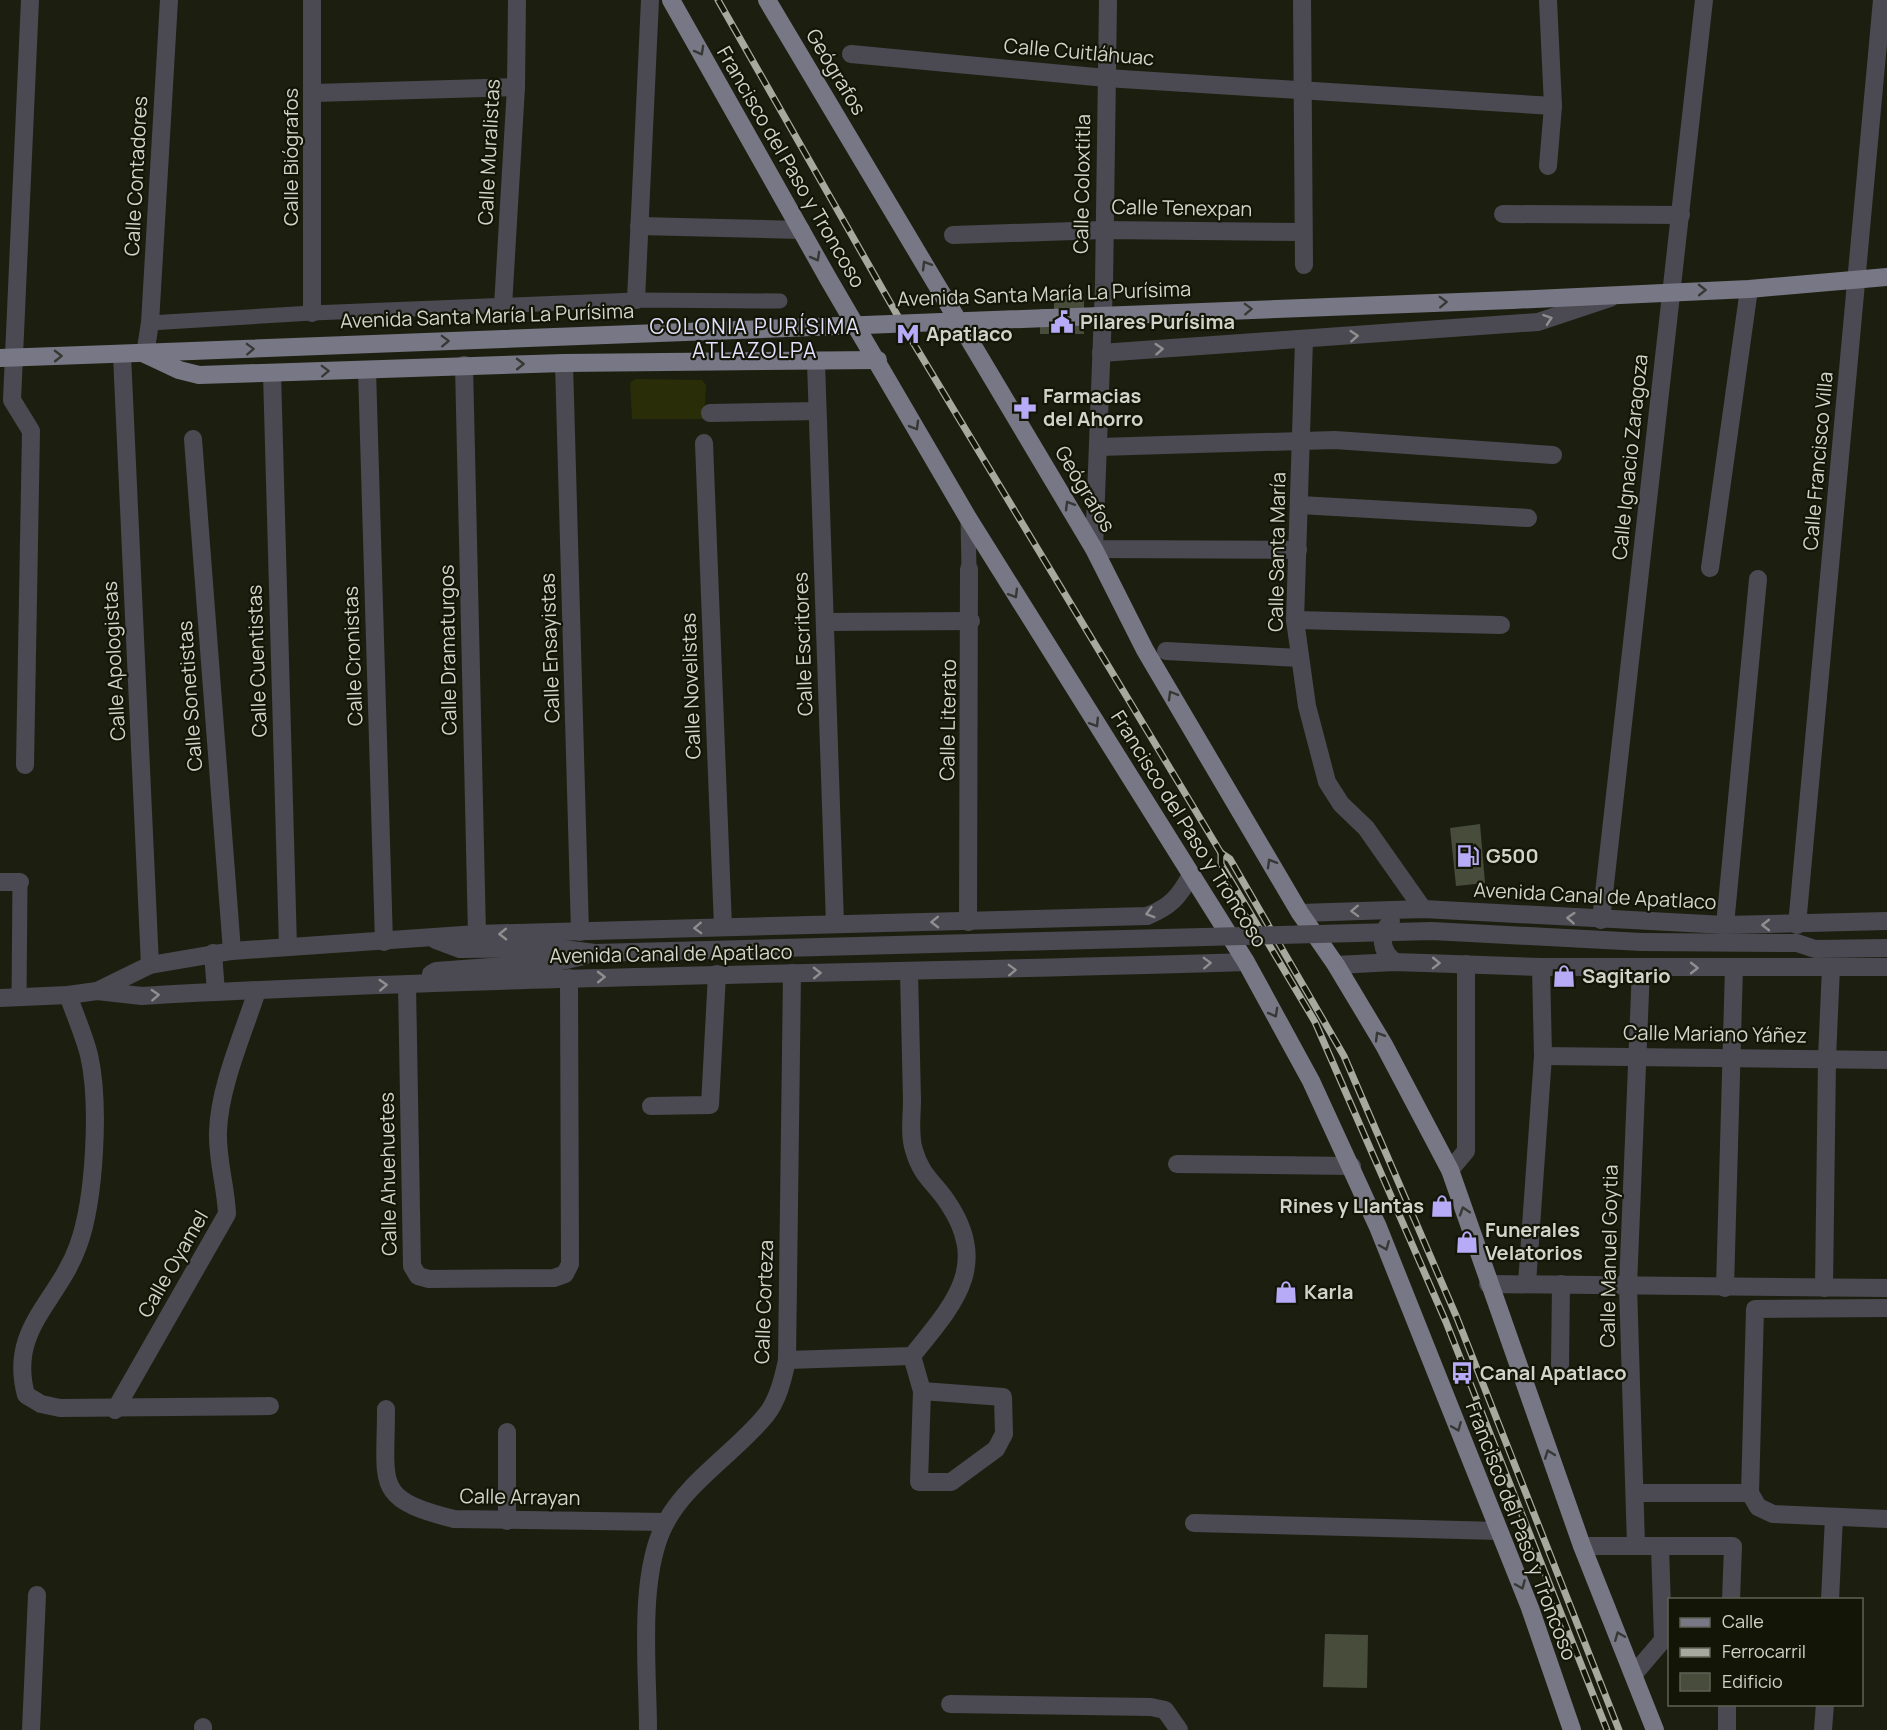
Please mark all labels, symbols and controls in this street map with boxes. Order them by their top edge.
street label: Geógrafos [800,24,873,120]
street label: Calle Cuitláhuac [1003,31,1155,72]
street label: Francisco del Paso y Troncoso [711,41,872,293]
one-way arrow [693,45,704,55]
street label: Calle Muralistas [471,78,506,226]
street label: Calle Biógrafos [277,88,304,226]
street label: Calle Contadores [118,95,153,257]
street label: Calle Coloxtitla [1067,114,1096,254]
street label: Calle Tenexpan [1111,193,1253,222]
one-way arrow [809,251,820,262]
one-way arrow [922,261,934,271]
street label: Avenida Santa María La Purísima [896,275,1192,312]
one-way arrow [1698,284,1707,296]
one-way arrow [1439,296,1448,308]
street label: Avenida Santa María La Purísima [339,297,635,334]
one-way arrow [1244,303,1253,316]
place label: Pilares Purísima [1080,308,1235,335]
public building icon: Pilares Purísima [1049,309,1075,335]
district label: COLONIA PURÍSIMA ATLAZOLPA [650,312,860,364]
one-way arrow [1542,314,1553,326]
place label: Apatlaco [926,320,1013,347]
metro station icon: Apatlaco [895,321,921,347]
one-way arrow [1349,330,1358,343]
one-way arrow [441,334,450,347]
one-way arrow [246,342,255,355]
one-way arrow [1155,343,1164,356]
one-way arrow [54,350,63,363]
street label: Calle Ignacio Zaragoza [1605,353,1654,561]
one-way arrow [515,357,524,370]
one-way arrow [321,365,330,378]
street label: Calle Francisco Villa [1796,370,1839,552]
place label: Farmacias del Ahorro [1043,382,1143,432]
pharmacy icon: Farmacias del Ahorro [1012,395,1038,421]
one-way arrow [908,419,919,430]
street label: Geógrafos [1049,441,1122,537]
street label: Calle Santa María [1262,472,1291,632]
one-way arrow [1064,501,1076,511]
street label: Calle Dramaturgos [433,564,462,736]
street label: Calle Escritores [786,572,819,716]
street label: Calle Ensayistas [533,573,566,723]
street label: Calle Apologistas [96,580,131,742]
street label: Calle Cuentistas [240,584,273,738]
street label: Calle Cronistas [337,585,368,727]
one-way arrow [1006,588,1018,598]
street label: Calle Novelistas [674,612,707,760]
street label: Calle Sonetistas [171,620,208,772]
street label: Calle Literato [933,659,962,781]
one-way arrow [1167,691,1179,701]
street label: Francisco del Paso y Troncoso [1105,705,1274,952]
one-way arrow [1088,717,1100,727]
place label: G500 [1486,842,1539,869]
fuel station icon: G500 [1455,843,1481,869]
one-way arrow [1266,859,1278,869]
street label: Avenida Canal de Apatlaco [1473,876,1717,915]
one-way arrow [1351,905,1360,918]
one-way arrow [1145,906,1155,919]
one-way arrow [1566,912,1575,925]
one-way arrow [931,916,940,928]
one-way arrow [1761,919,1770,931]
one-way arrow [694,922,703,935]
one-way arrow [499,928,508,940]
street label: Avenida Canal de Apatlaco [549,938,793,969]
one-way arrow [1202,957,1211,970]
one-way arrow [1432,957,1441,969]
place label: Sagitario [1582,962,1671,989]
one-way arrow [1690,962,1699,974]
one-way arrow [1008,963,1017,976]
shop icon: Sagitario [1551,963,1577,989]
one-way arrow [813,967,822,979]
one-way arrow [597,971,606,984]
one-way arrow [379,979,388,992]
one-way arrow [151,989,160,1002]
one-way arrow [1267,1007,1278,1017]
street label: Calle Mariano Yáñez [1623,1018,1807,1049]
one-way arrow [1374,1032,1386,1042]
street label: Calle Ahuehuetes [373,1092,402,1256]
street label: Calle Manuel Goytia [1593,1164,1624,1348]
place label: Rines y Llantas [1279,1192,1424,1219]
shop icon: Rines y Llantas [1429,1193,1455,1219]
street label: Calle Oyamel [131,1205,214,1322]
one-way arrow [1459,1206,1471,1217]
place label: Funerales Velatorios [1485,1216,1583,1266]
shop icon: Funerales Velatorios [1454,1229,1480,1255]
street label: Calle Corteza [748,1239,779,1365]
one-way arrow [1378,1239,1390,1250]
place label: Karla [1304,1278,1354,1305]
shop icon: Karla [1273,1279,1299,1305]
place label: Canal Apatlaco [1480,1359,1627,1386]
bus stop icon: Canal Apatlaco [1449,1360,1475,1386]
street label: Francisco del Paso y Troncoso [1460,1398,1583,1664]
one-way arrow [1450,1421,1462,1432]
one-way arrow [1544,1449,1557,1460]
street label: Calle Arrayan [459,1482,581,1511]
one-way arrow [1514,1579,1526,1590]
legend [1668,1598,1863,1706]
text: Calle [1722,1609,1764,1633]
one-way arrow [1614,1632,1626,1643]
text: Ferrocarril [1722,1639,1806,1663]
text: Edificio [1722,1669,1783,1693]

